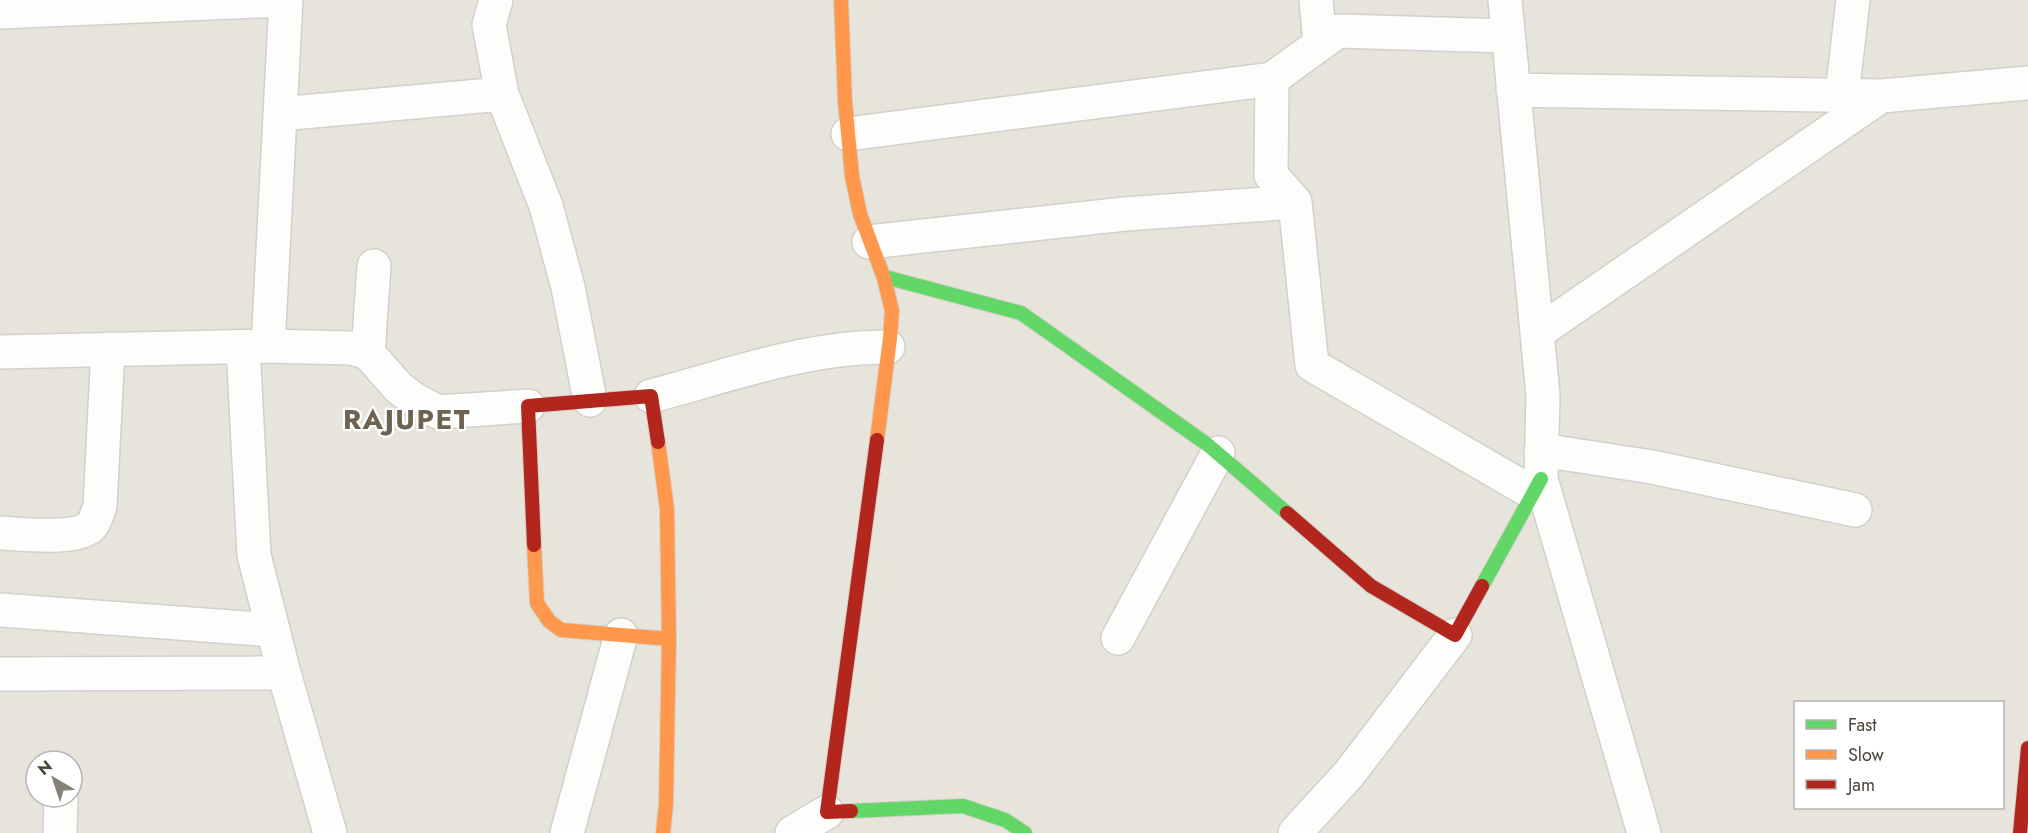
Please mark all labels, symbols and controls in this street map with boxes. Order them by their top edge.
district label: RAJUPET [343,399,471,440]
legend [1794,701,2004,809]
text: Fast [1848,712,1877,738]
text: Slow [1848,742,1885,768]
north arrow [24,749,84,809]
text: N [33,755,57,781]
text: Jam [1846,772,1875,798]

